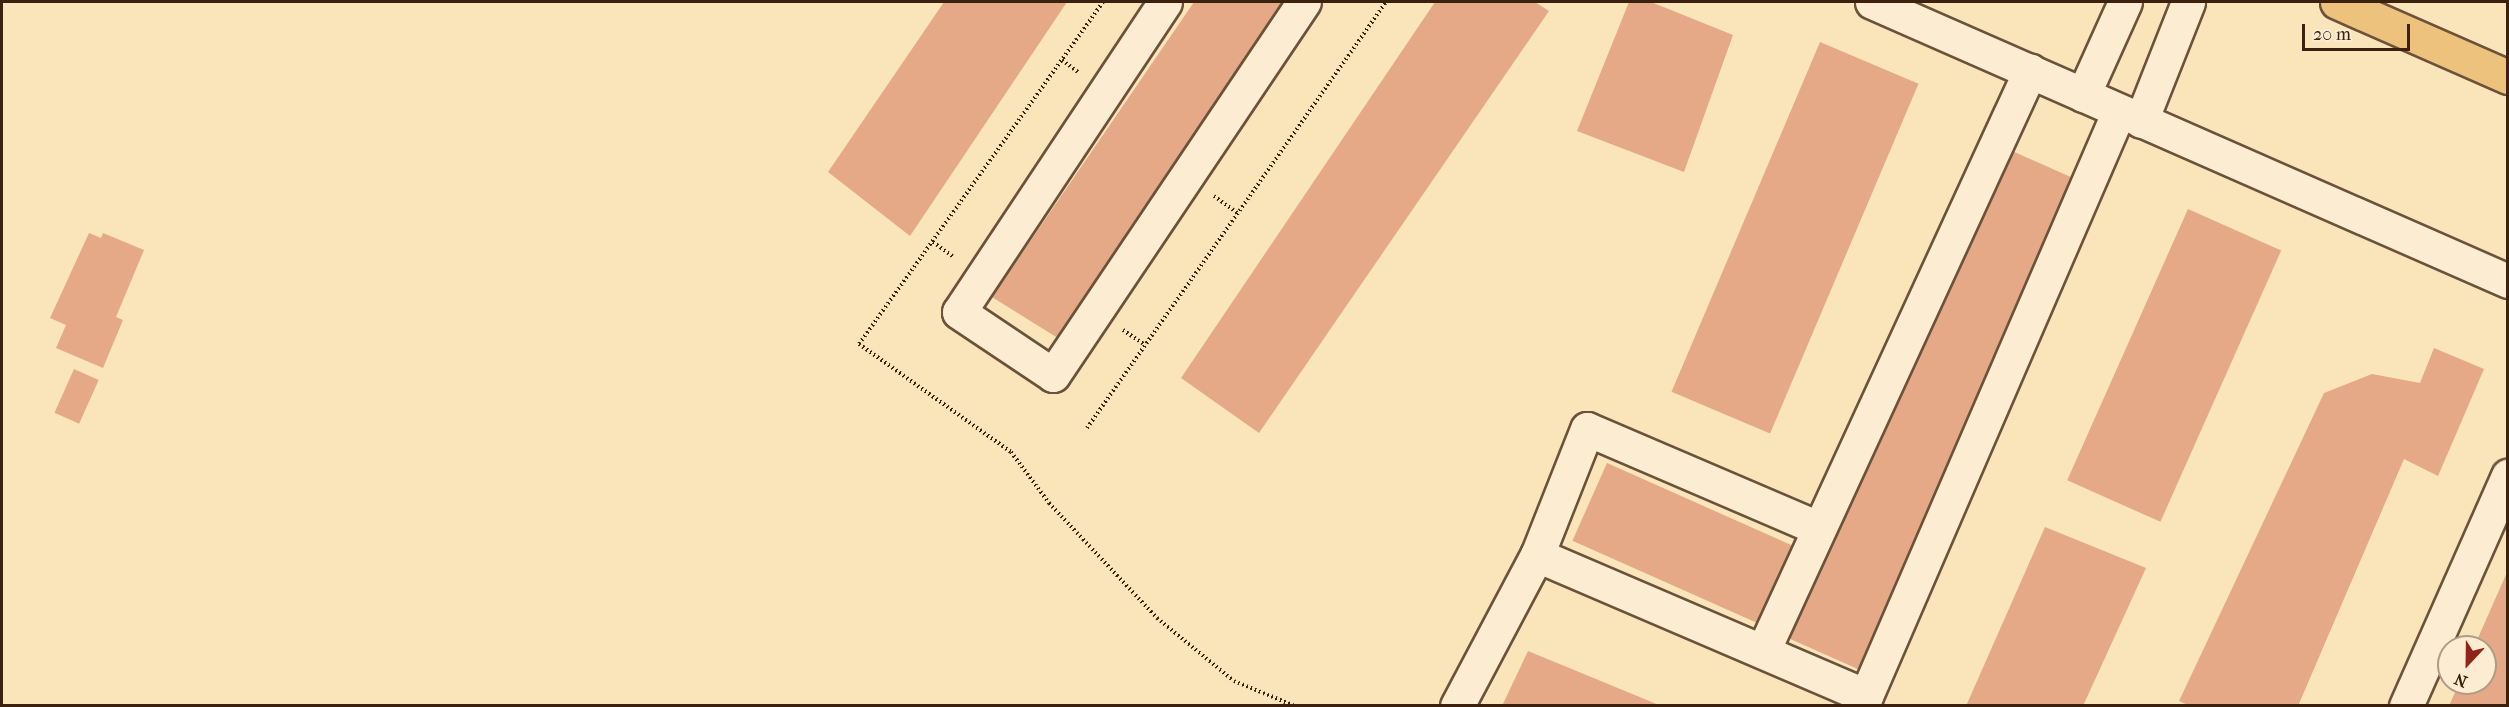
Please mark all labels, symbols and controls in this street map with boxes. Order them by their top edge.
scale bar [2305,12,2413,50]
text: 20 m [2313,24,2351,45]
north arrow [2437,635,2497,695]
text: N [2452,669,2470,691]

